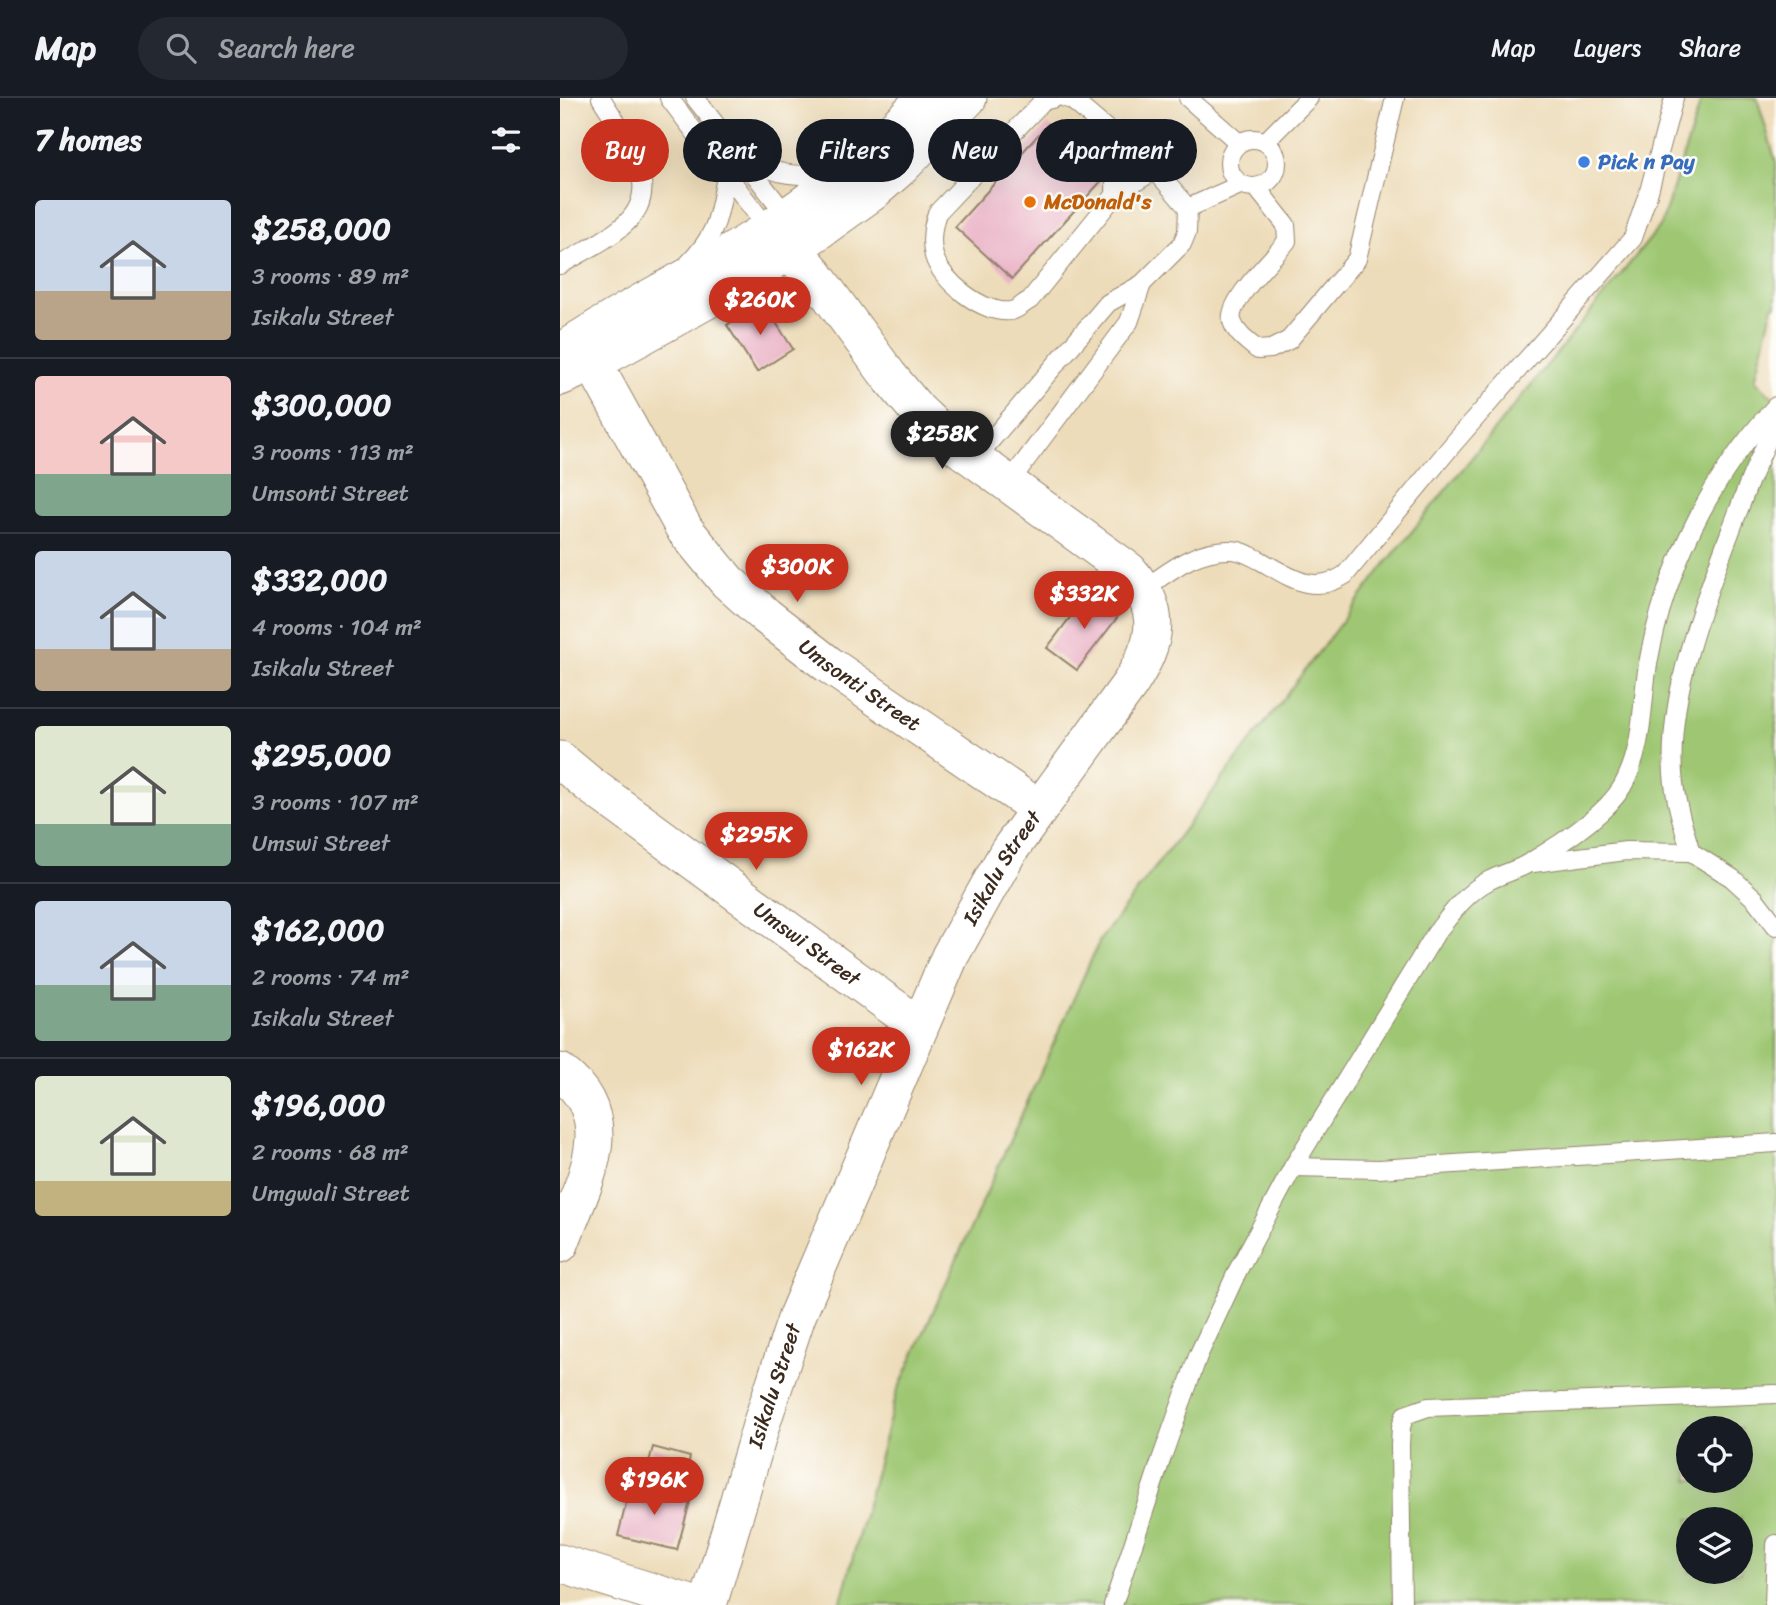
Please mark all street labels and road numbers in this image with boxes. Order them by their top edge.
street label: Umsonti Street [790,629,929,742]
street label: Isikalu Street [951,801,1052,933]
street label: Umswi Street [745,891,870,997]
street label: Isikalu Street [736,1317,813,1454]

